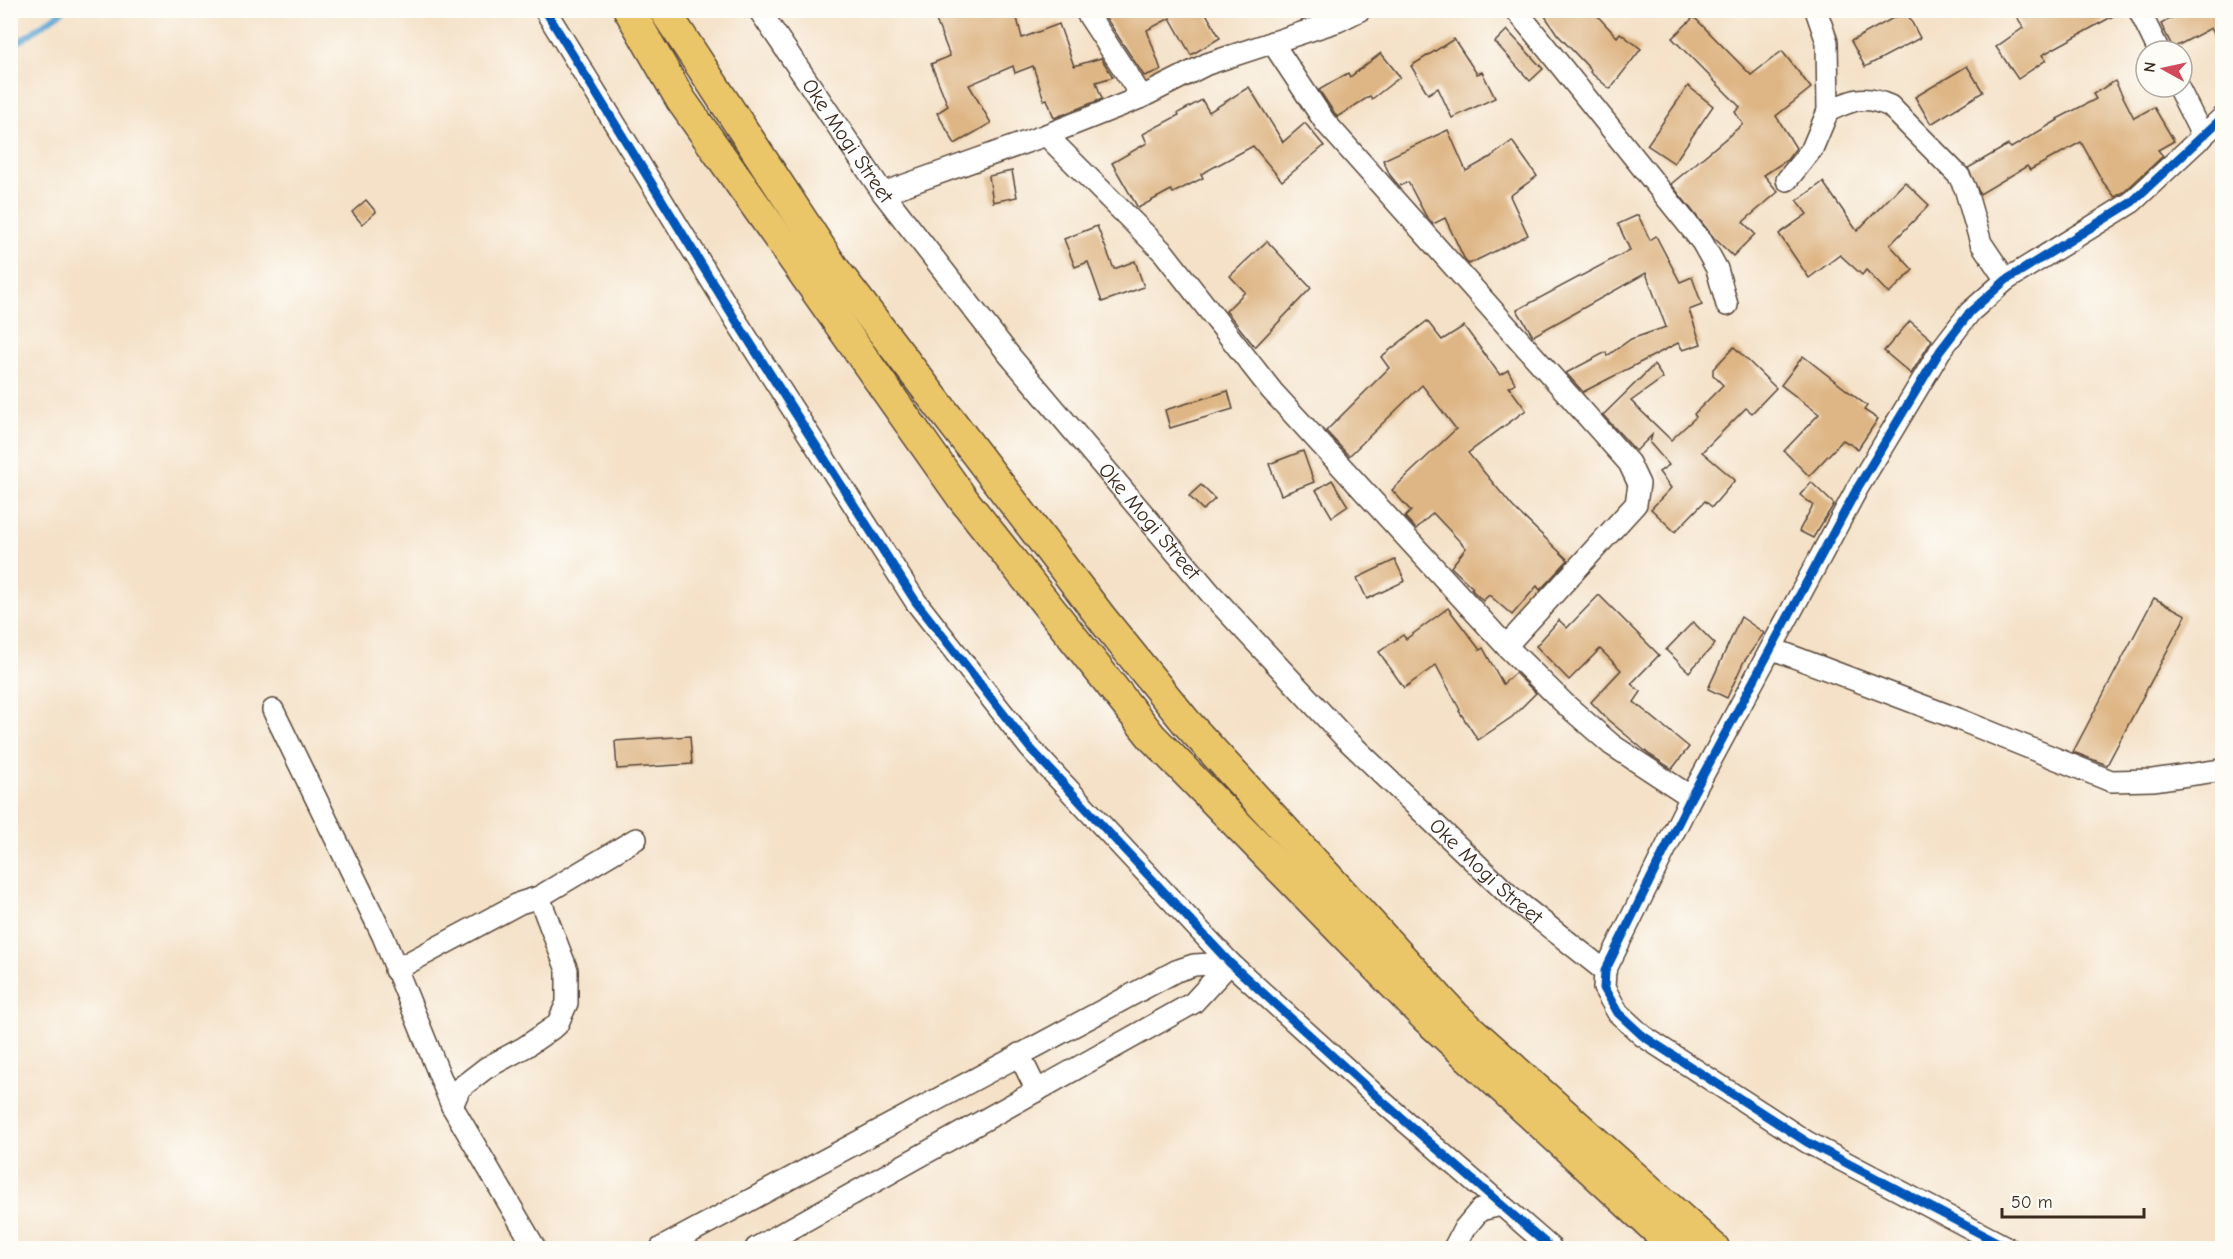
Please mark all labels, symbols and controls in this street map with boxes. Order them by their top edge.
north arrow [2134,39,2194,99]
text: N [2140,61,2160,73]
street label: Oke Mogi Street [797,74,899,209]
street label: Oke Mogi Street [1094,458,1206,585]
street label: Oke Mogi Street [1424,813,1548,930]
scale bar [2002,1181,2144,1219]
text: 50 m [2011,1192,2053,1213]

